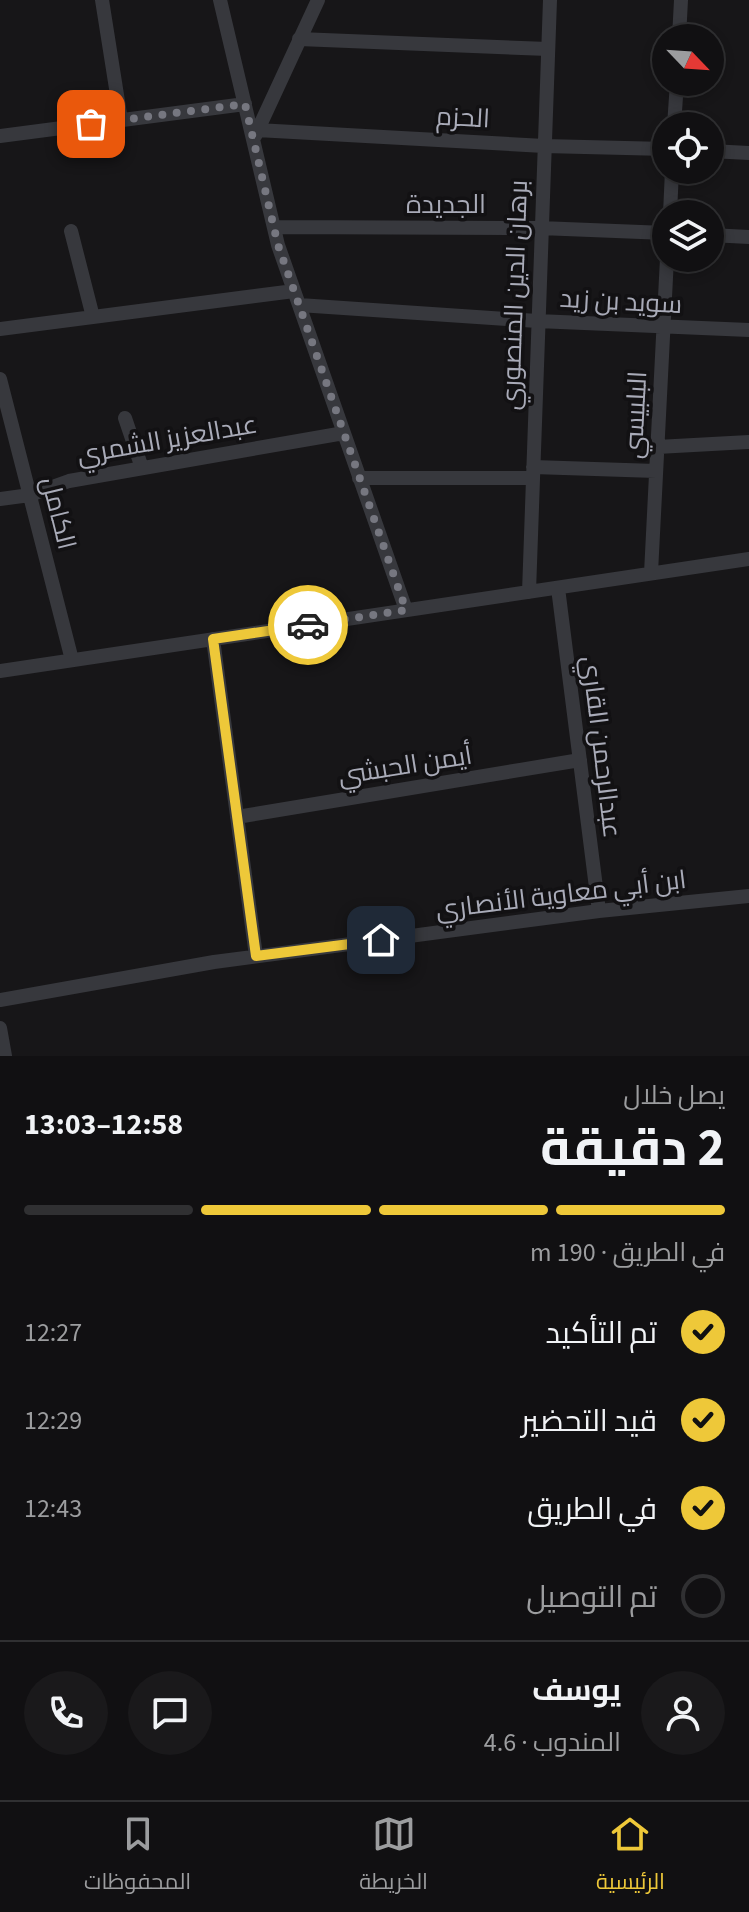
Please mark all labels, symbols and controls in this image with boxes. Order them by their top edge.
north arrow [652,24,724,96]
map controls [652,24,724,272]
pin [57,90,125,158]
street label: الحزم [435,98,491,137]
icon: bag [69,102,113,146]
button: locate [652,112,724,184]
street label: برهان الدين المنصوري [492,179,538,411]
street label: الجديدة [406,186,486,223]
button: layers [652,200,724,272]
street label: سويد بن زيد [559,280,683,323]
street label: البلبيسي [615,370,656,460]
street label: عبدالعزيز الشمري [74,405,260,475]
street label: الكامل [32,473,85,553]
courier [268,585,348,665]
icon: car [286,603,330,647]
street label: عبدالرحمن القاري [571,654,631,840]
street label: أيمن الحبشي [335,737,475,794]
street label: ابن أبي معاوية الأنصاري [434,861,689,930]
pin [347,906,415,974]
icon: home [359,918,403,962]
text: يصل خلال [623,1077,725,1114]
text: 12:58–13:03 [24,1103,183,1146]
text: 2 دقيقة [540,1112,725,1186]
text: في الطريق · 190 m [530,1234,725,1271]
icon: check [681,1310,725,1354]
text: تم التأكيد [546,1312,657,1355]
text: 12:27 [24,1314,82,1351]
icon: check [681,1398,725,1442]
text: قيد التحضير [521,1400,657,1443]
text: 12:29 [24,1402,82,1439]
icon: check [681,1486,725,1530]
text: في الطريق [527,1488,657,1531]
text: 12:43 [24,1490,82,1527]
text: تم التوصيل [526,1576,657,1619]
text: يوسف [532,1669,621,1712]
button: phone [24,1671,108,1755]
button: chat [128,1671,212,1755]
button: person [641,1671,725,1755]
text: المندوب · 4.6 [484,1724,621,1761]
tab: المحفوظات [84,1812,191,1902]
tab: الخريطة [359,1812,428,1902]
tab: الرئيسية [596,1812,665,1902]

